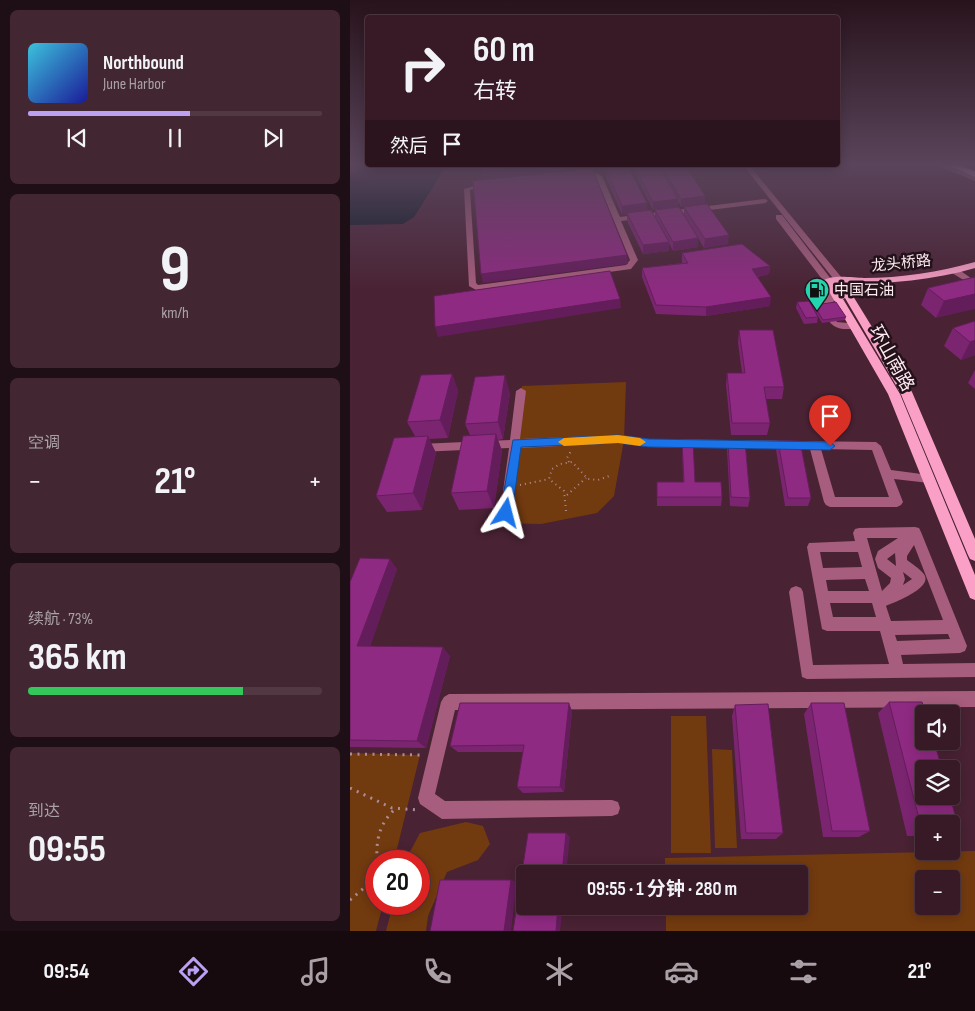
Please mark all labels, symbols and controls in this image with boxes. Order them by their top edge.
text: 60 m [473,29,535,72]
icon: right [390,35,455,100]
text: Northbound [103,52,184,75]
text: June Harbor [103,75,166,94]
text: 右转 [473,78,517,105]
icon: previous [63,124,91,152]
icon: pause [161,124,189,152]
icon: next [259,124,287,152]
icon: arrive [438,130,466,158]
text: 然后 [390,135,428,158]
text: 9 [160,232,190,310]
street label: 龙头桥路 [870,251,932,276]
fuel station icon: 中国石油 [804,277,830,311]
place label: 中国石油 [834,281,894,300]
text: km/h [161,304,189,323]
street label: 环山南路 [865,322,918,395]
pin [809,395,851,446]
icon: arrive [816,402,844,430]
text: 空调 [28,434,60,453]
text: 21° [154,459,196,504]
text: − [28,465,42,498]
text: + [308,465,322,498]
position arrow [479,486,531,538]
text: 续航 · 73% [28,610,93,629]
text: 365 km [28,635,127,680]
map controls [915,705,960,915]
button: sound [915,705,960,750]
button: layers [915,760,960,805]
text: 到达 [28,802,60,821]
button: + [915,815,960,860]
text: 09:55 [28,827,106,872]
speed limit sign: 20 [365,850,430,915]
button: − [915,870,960,915]
text: 09:55 · 1 分钟 · 280 m [587,878,737,901]
icon: directions [176,954,211,989]
icon: music [298,954,333,989]
icon: phone [420,954,455,989]
icon: climate [542,954,577,989]
icon: car [664,954,699,989]
icon: filters [786,954,821,989]
text: 09:54 [43,958,89,985]
text: 21° [908,958,931,985]

